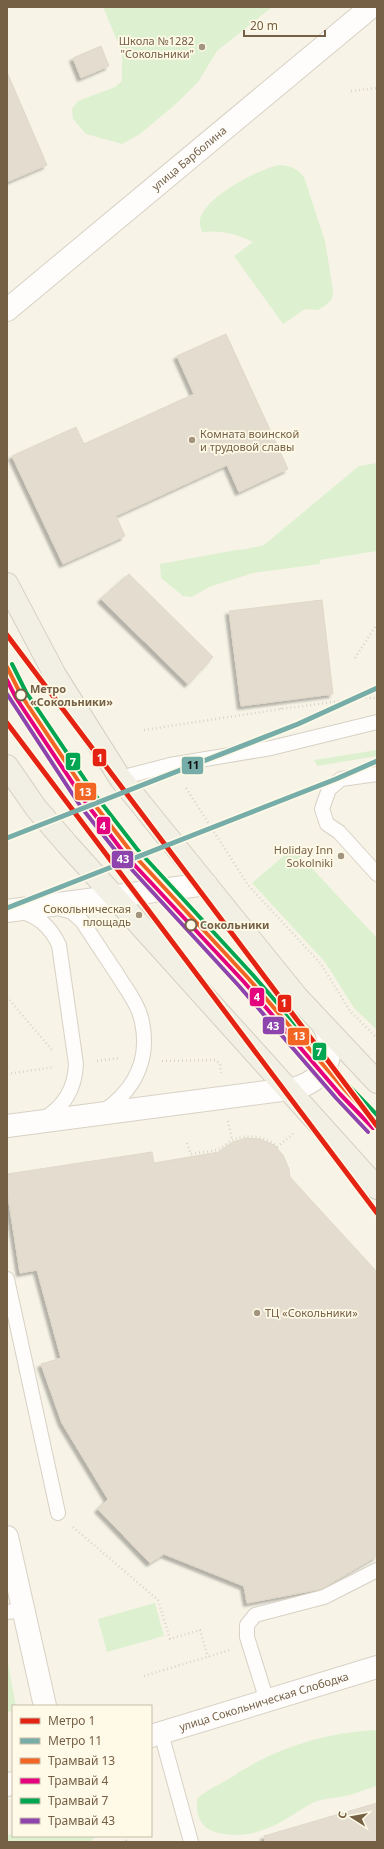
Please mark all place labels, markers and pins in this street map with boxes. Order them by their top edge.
place label: Школа №1282 "Сокольники" [119,33,194,61]
marker: Школа №1282 "Сокольники" [197,42,207,52]
place label: Комната воинской и трудовой славы [200,426,299,454]
marker: Комната воинской и трудовой славы [187,435,197,445]
place label: Метро «Сокольники» [30,681,113,709]
marker: Метро «Сокольники» [14,688,28,702]
place label: Holiday Inn Sokolniki [274,842,333,870]
marker: Holiday Inn Sokolniki [336,851,346,861]
place label: Сокольническая площадь [43,901,131,929]
marker: Сокольническая площадь [134,910,144,920]
place label: Сокольники [200,917,270,932]
marker: Сокольники [184,918,198,932]
place label: ТЦ «Сокольники» [265,1305,358,1320]
marker: ТЦ «Сокольники» [252,1308,262,1318]

